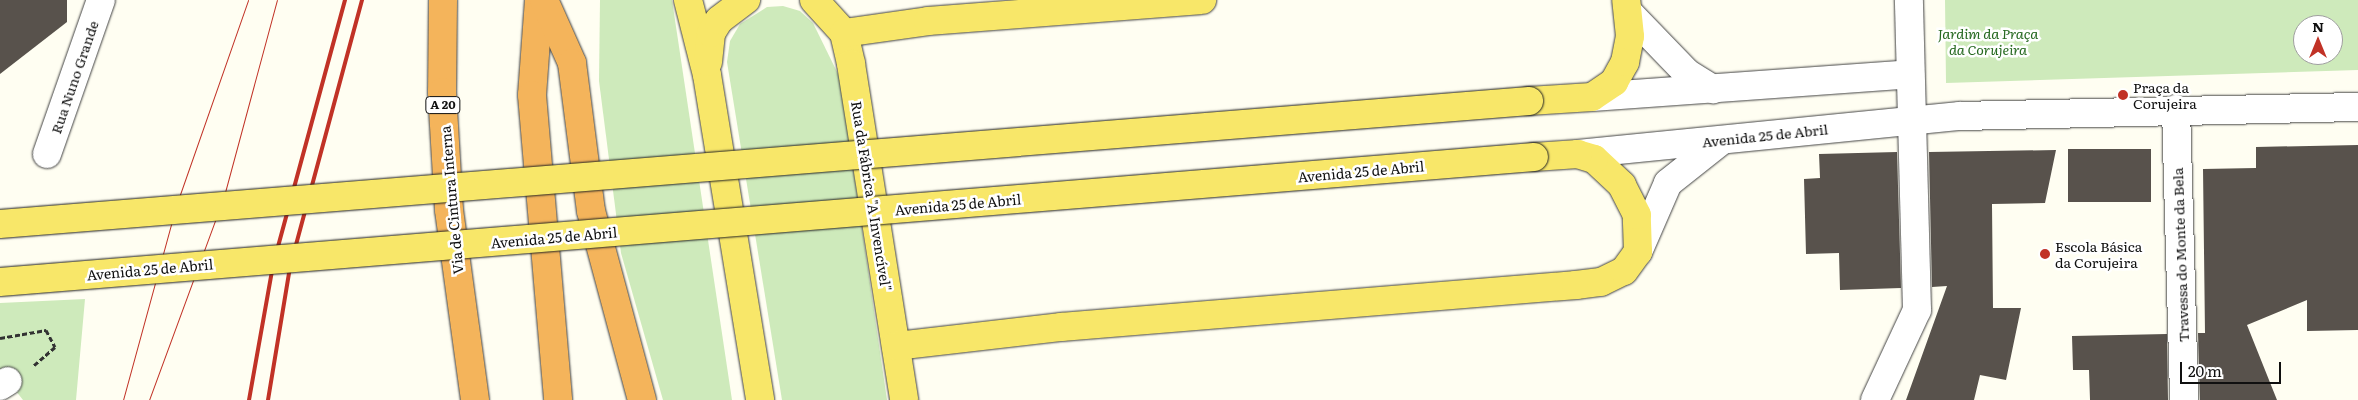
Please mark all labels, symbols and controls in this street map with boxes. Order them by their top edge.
north arrow [2293,15,2343,65]
text: N [2312,16,2324,36]
street label: Rua Nuno Grande [47,18,101,136]
park label: Jardim da Praça da Corujeira [1938,25,2038,58]
place label: Praça da Corujeira [2133,79,2197,111]
marker: Praça da Corujeira [2117,89,2129,101]
road number: A 20 [424,96,462,114]
street label: Rua da Fábrica "A Invencível" [849,100,895,292]
street label: Avenida 25 de Abril [1701,120,1829,150]
street label: Via de Cintura Interna [436,125,466,275]
street label: Avenida 25 de Abril [1297,157,1425,185]
street label: Travessa do Monte da Bela [2169,167,2191,343]
street label: Avenida 25 de Abril [894,190,1022,218]
street label: Avenida 25 de Abril [490,223,618,251]
place label: Escola Básica da Corujeira [2055,238,2142,270]
marker: Escola Básica da Corujeira [2039,248,2051,260]
street label: Avenida 25 de Abril [86,255,214,283]
scale bar [2183,352,2284,384]
text: 20 m [2188,359,2222,382]

